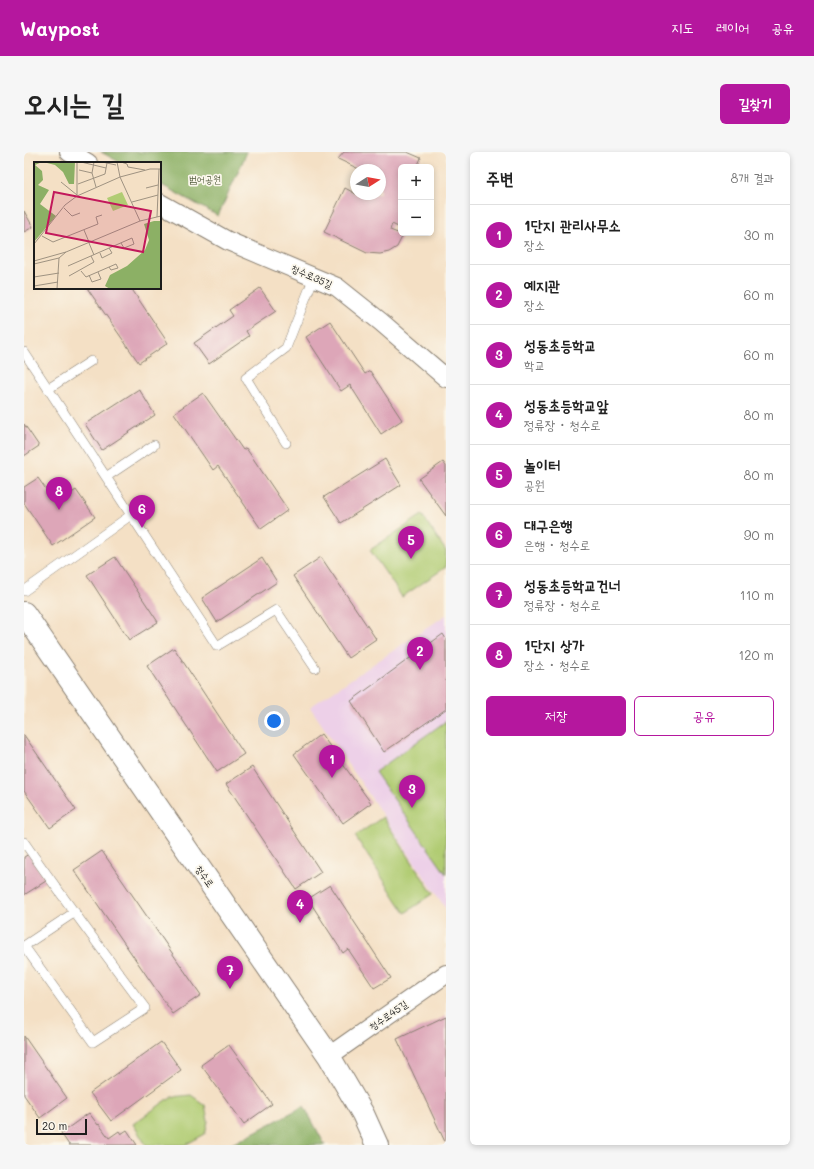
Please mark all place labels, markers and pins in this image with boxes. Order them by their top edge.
pin: 8 [46,477,72,510]
pin: 6 [129,495,155,528]
pin: 5 [398,526,424,559]
pin: 2 [407,637,433,670]
pin: 1 [319,745,345,778]
pin: 3 [399,775,425,808]
pin: 4 [287,890,313,923]
pin: 7 [217,956,243,989]

